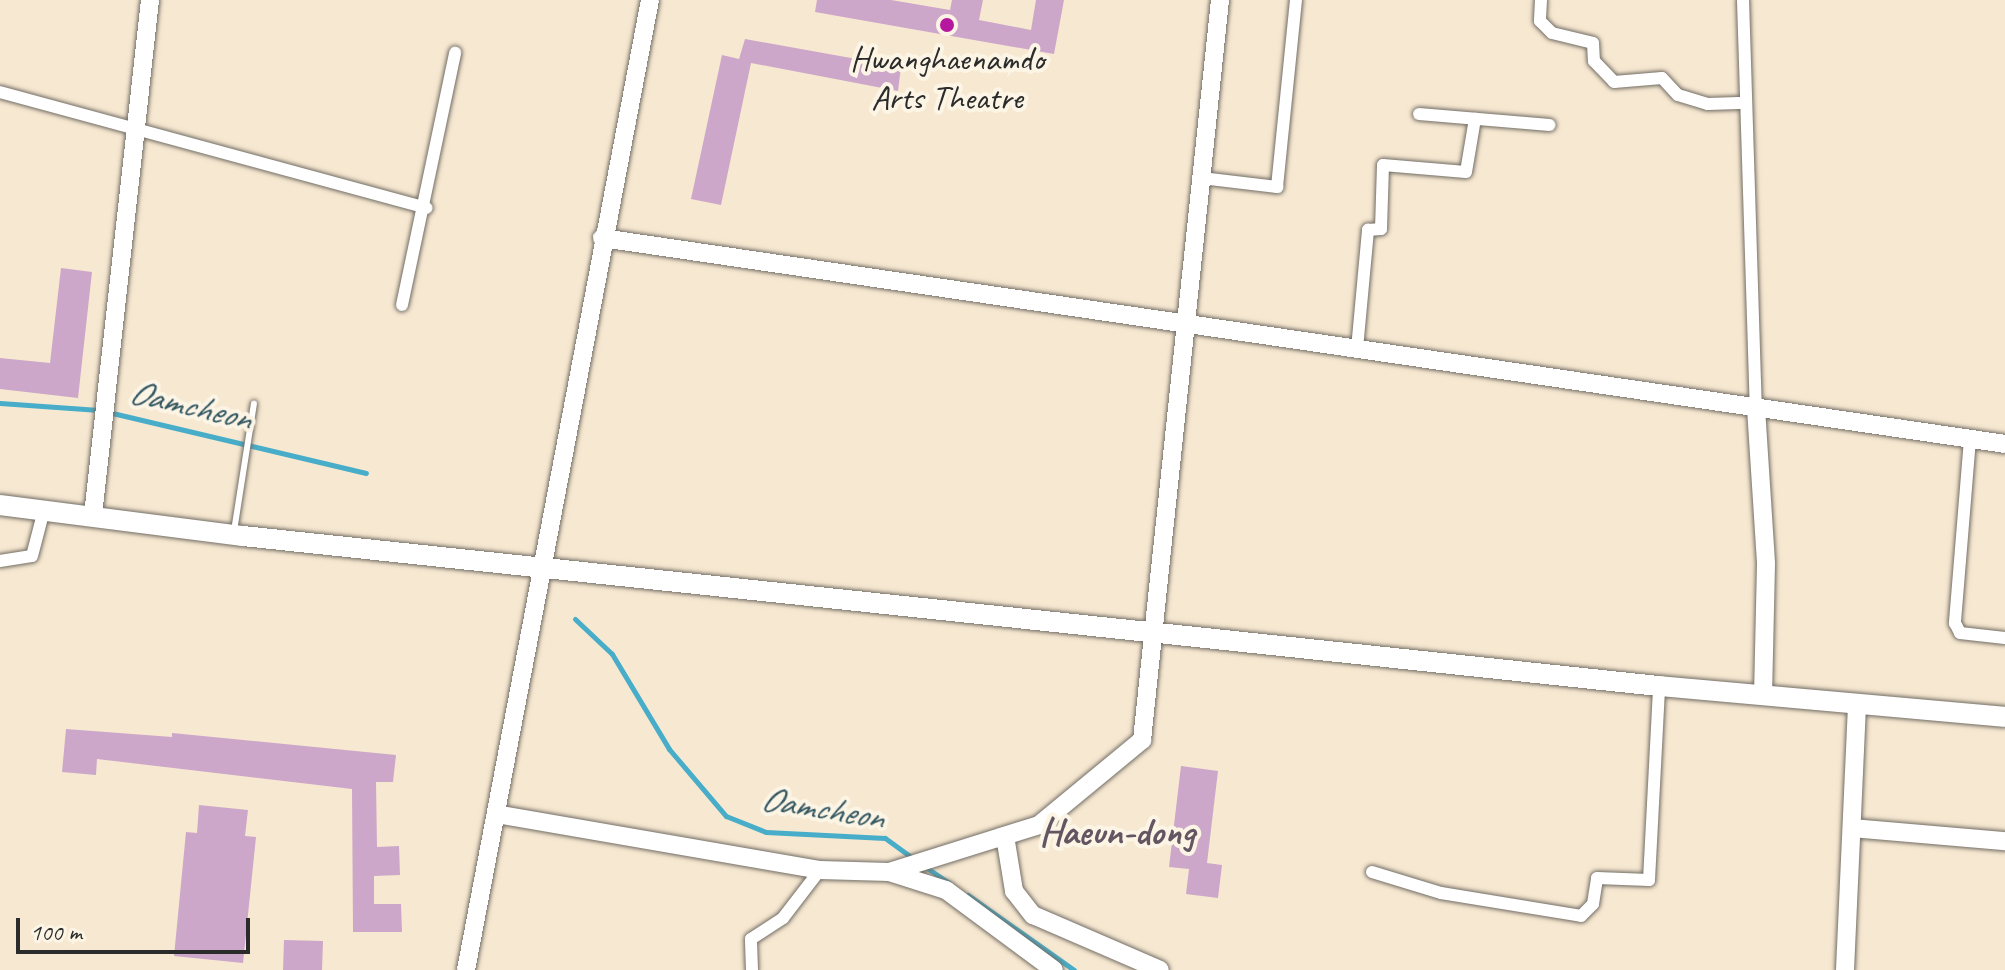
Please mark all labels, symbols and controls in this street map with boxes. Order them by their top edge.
marker: Hwanghaenamdo Arts Theatre [938,16,956,34]
place label: Hwanghaenamdo Arts Theatre [850,38,1044,118]
water label: Oamcheon [125,370,255,440]
water label: Oamcheon [758,777,886,839]
district label: Haeun-dong [1039,809,1195,855]
scale bar [20,902,254,952]
text: 100 m [30,917,82,947]

